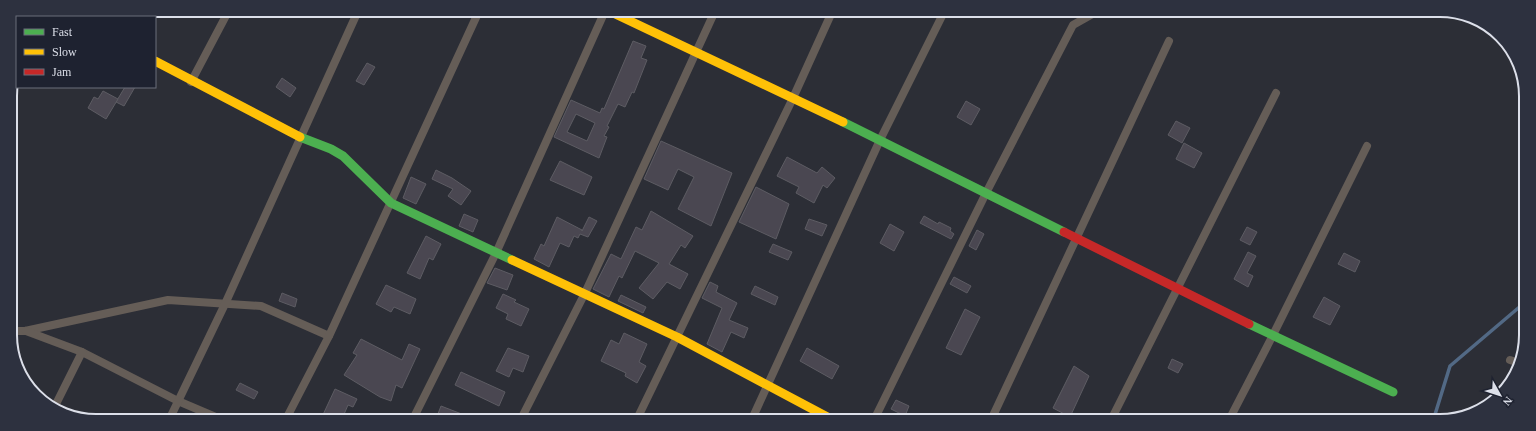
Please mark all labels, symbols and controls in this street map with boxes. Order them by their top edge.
legend [16,16,156,88]
text: Fast [52,25,73,39]
text: Slow [52,45,77,59]
text: Jam [52,65,72,79]
north arrow [1480,375,1520,415]
text: N [1501,394,1515,408]

